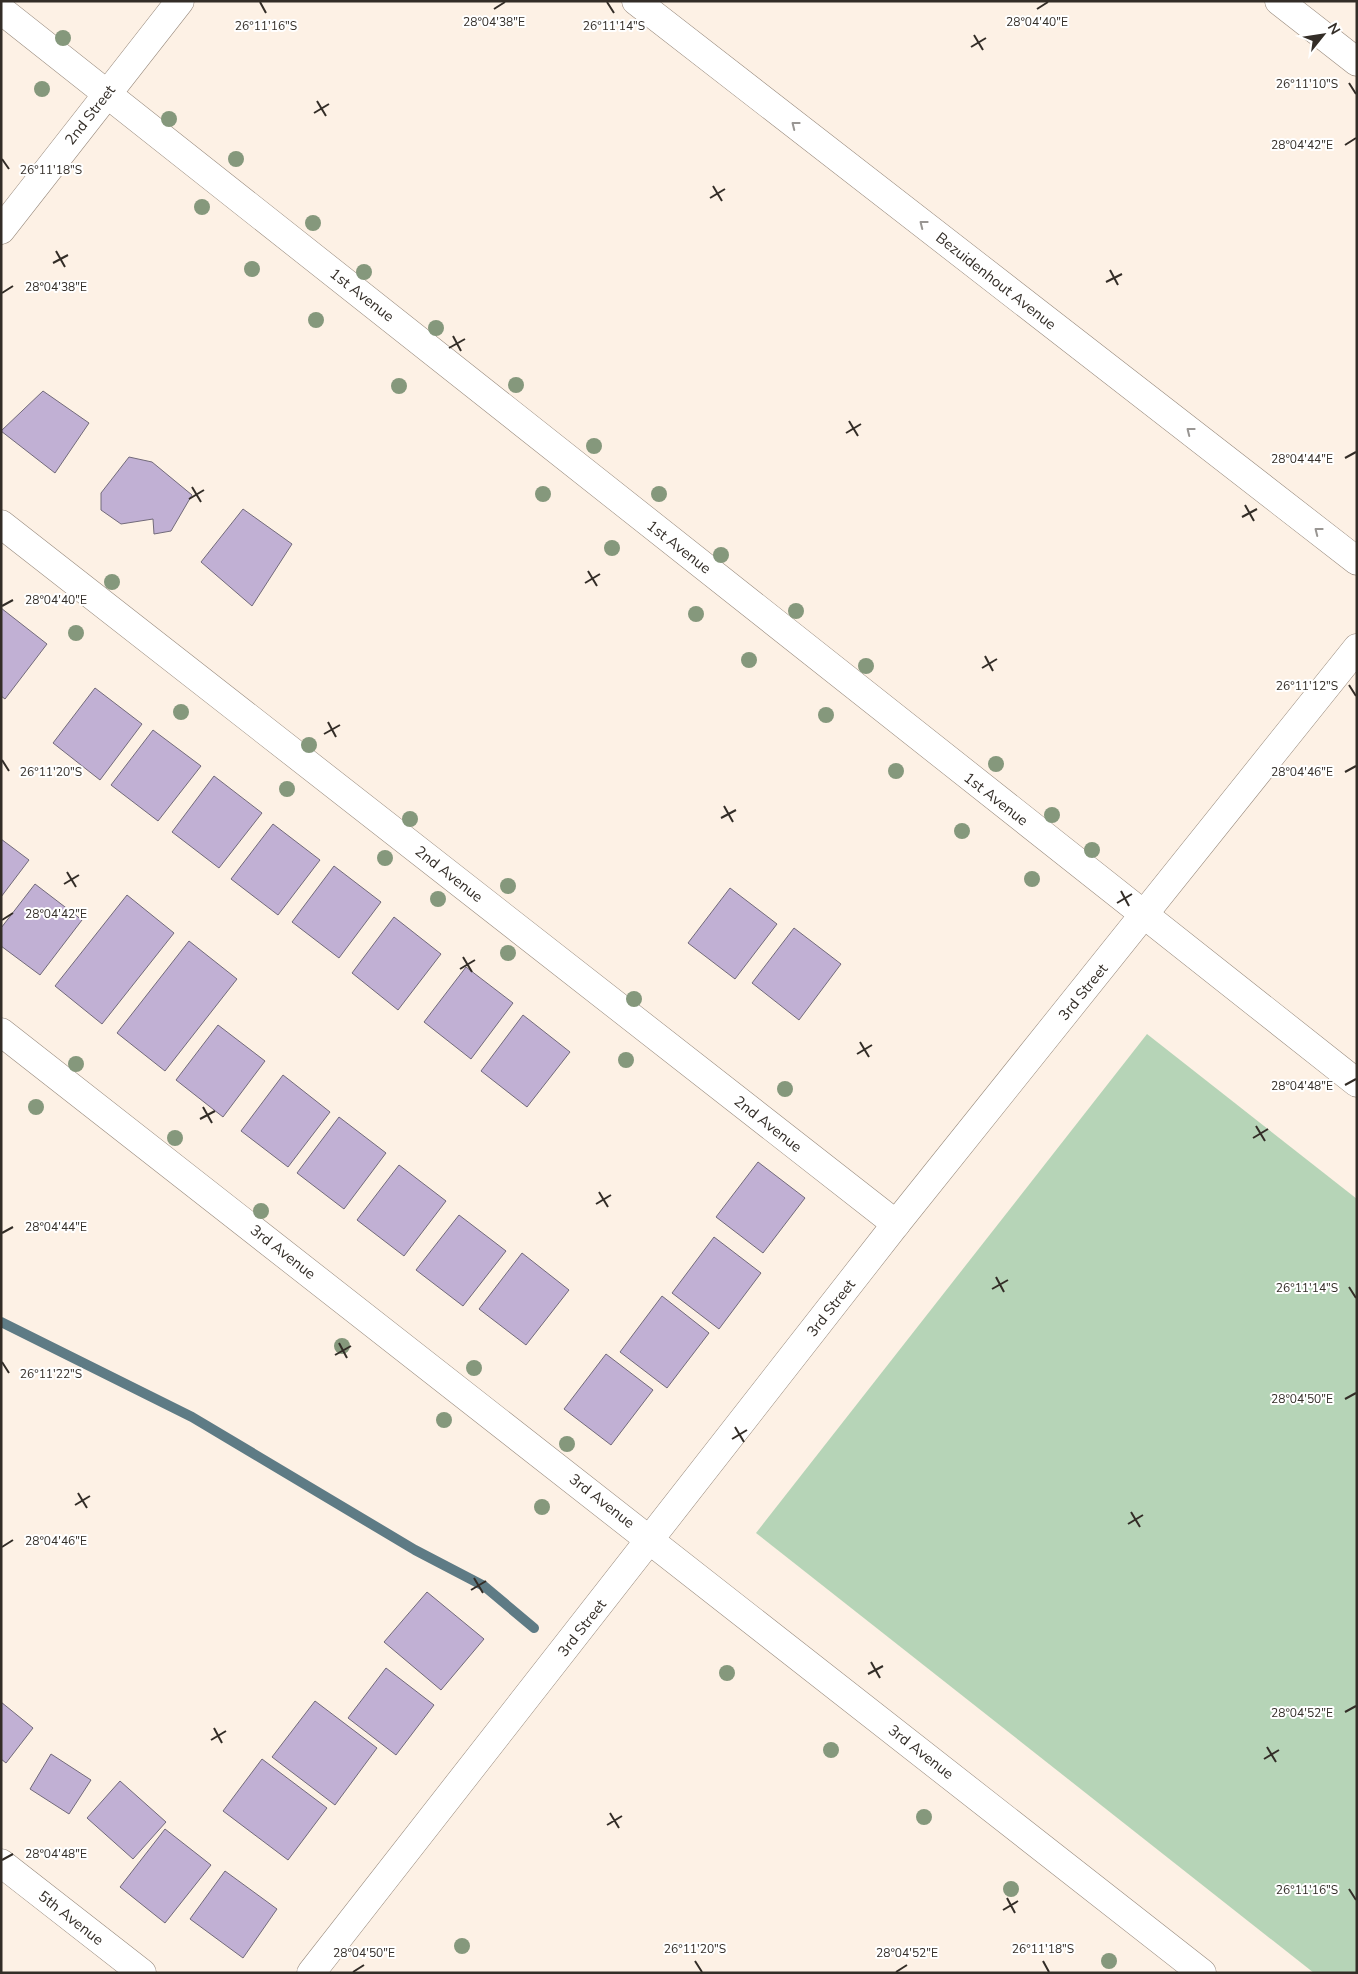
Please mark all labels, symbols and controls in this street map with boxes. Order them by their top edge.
north arrow [1298,10,1348,60]
text: 28°04'38"E [463,14,525,30]
text: 28°04'40"E [1006,14,1068,30]
text: 26°11'16"S [235,18,297,34]
text: 26°11'14"S [583,18,645,34]
text: N [1323,19,1345,38]
text: 26°11'10"S [1276,76,1338,92]
street label: 2nd Street [60,80,120,149]
one-way arrow [792,122,801,130]
text: 28°04'42"E [1271,137,1333,153]
text: 26°11'18"S [20,162,82,178]
one-way arrow [920,222,929,230]
street label: Bezuidenhout Avenue [932,228,1060,334]
street label: 1st Avenue [326,264,398,326]
text: 28°04'38"E [25,279,87,295]
one-way arrow [1187,429,1196,437]
text: 28°04'44"E [1271,451,1333,467]
street label: 1st Avenue [643,516,715,578]
one-way arrow [1314,528,1324,537]
text: 28°04'40"E [25,592,87,608]
text: 26°11'12"S [1276,678,1338,694]
text: 26°11'20"S [20,764,82,780]
text: 28°04'46"E [1271,764,1333,780]
street label: 1st Avenue [960,768,1032,830]
street label: 2nd Avenue [411,841,487,907]
text: 28°04'42"E [25,906,87,922]
street label: 3rd Street [1054,959,1113,1025]
text: 28°04'48"E [1271,1078,1333,1094]
street label: 2nd Avenue [730,1091,806,1157]
text: 28°04'44"E [25,1219,87,1235]
street label: 3rd Avenue [246,1220,320,1284]
street label: 3rd Street [802,1275,860,1341]
text: 26°11'14"S [1276,1280,1338,1296]
text: 26°11'22"S [20,1366,82,1382]
text: 28°04'50"E [1271,1391,1333,1407]
street label: 3rd Avenue [565,1469,639,1533]
text: 28°04'46"E [25,1533,87,1549]
street label: 3rd Street [553,1595,611,1661]
text: 28°04'52"E [1271,1705,1333,1721]
street label: 3rd Avenue [884,1720,958,1784]
text: 28°04'48"E [25,1846,87,1862]
text: 26°11'16"S [1276,1882,1338,1898]
street label: 5th Avenue [34,1886,108,1950]
text: 26°11'20"S [664,1941,726,1957]
text: 26°11'18"S [1012,1941,1074,1957]
text: 28°04'50"E [333,1945,395,1961]
text: 28°04'52"E [876,1945,938,1961]

